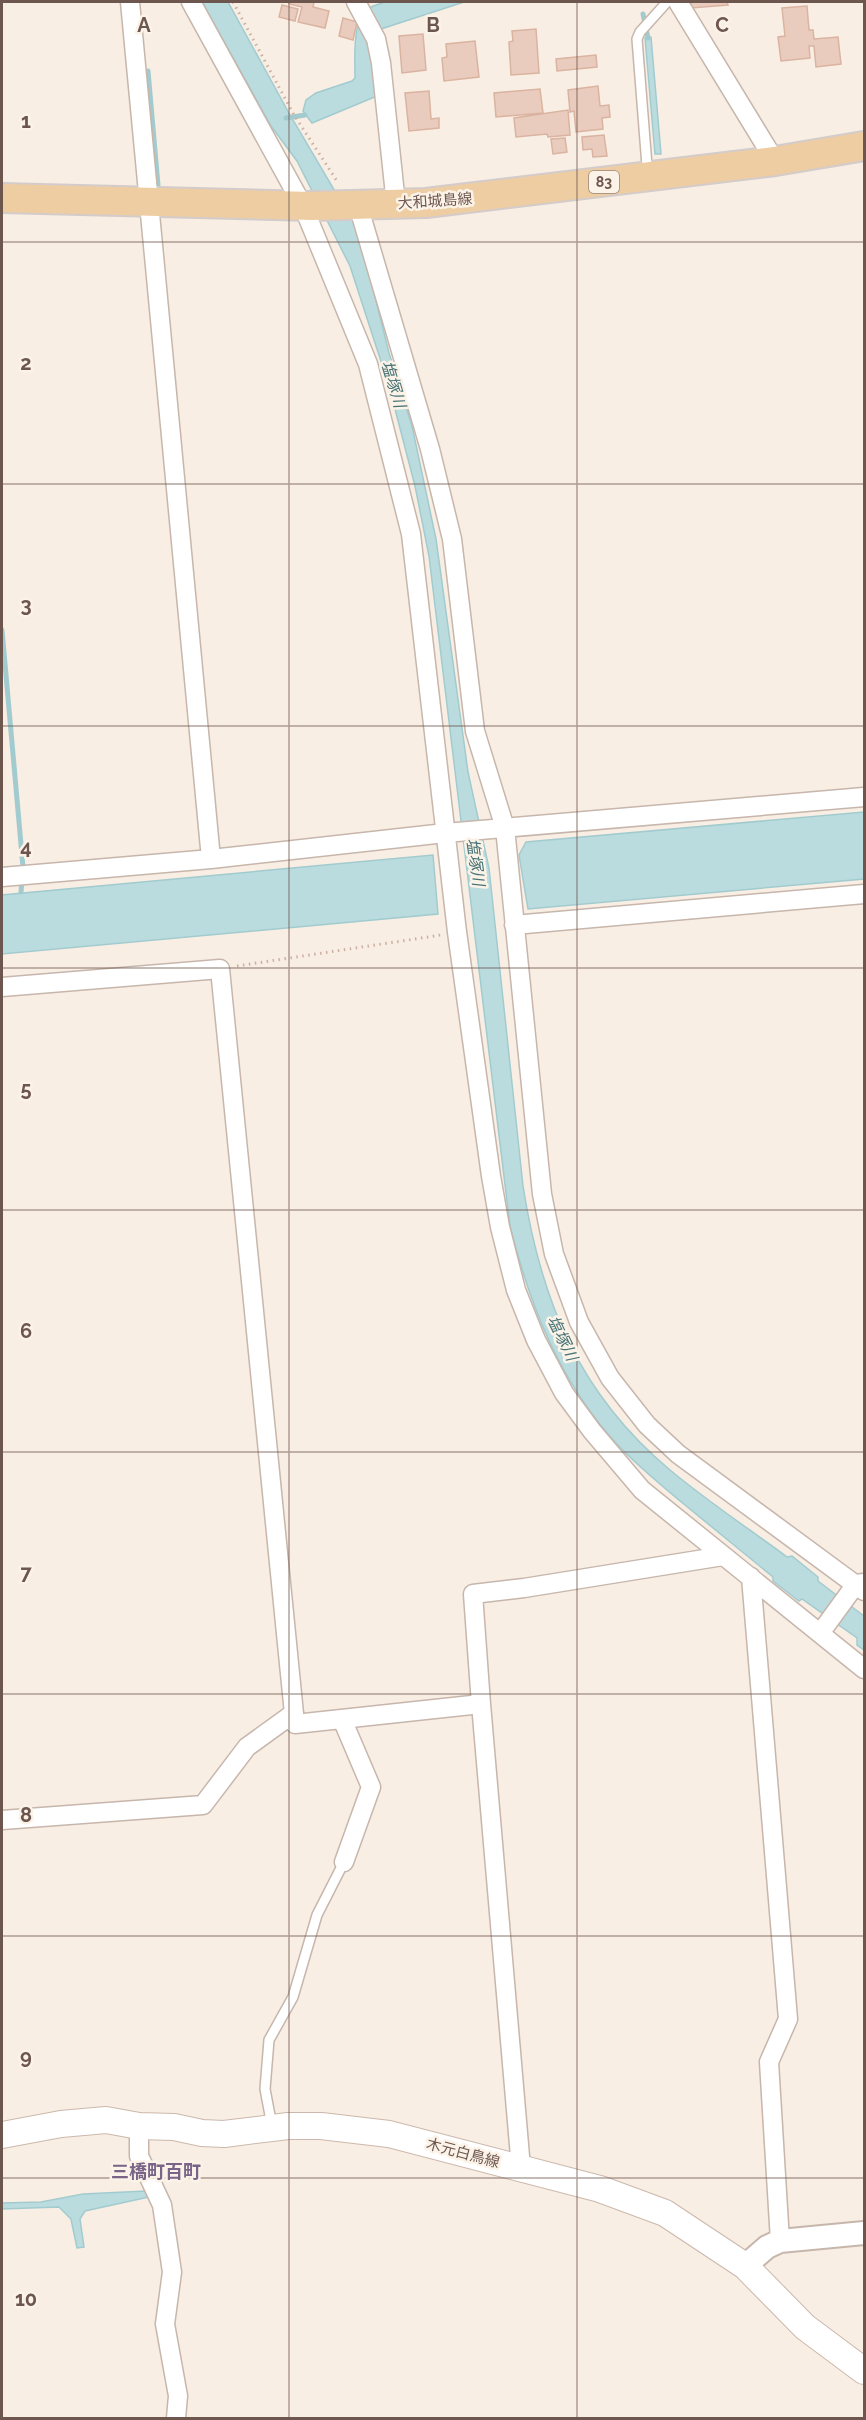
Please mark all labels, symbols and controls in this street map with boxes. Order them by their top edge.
text: A [137,13,151,37]
text: B [426,13,440,37]
text: C [715,13,729,37]
text: 1 [21,109,31,133]
road number: 83 [589,171,619,193]
street label: 大和城島線 [397,189,473,213]
text: 2 [20,351,32,375]
water label: 塩塚川 [377,358,410,412]
text: 3 [20,593,32,617]
text: 4 [20,835,32,859]
water label: 塩塚川 [463,837,489,889]
text: 5 [20,1077,32,1101]
water label: 塩塚川 [543,1312,582,1366]
text: 6 [20,1319,32,1343]
text: 7 [20,1561,32,1585]
text: 8 [20,1803,32,1827]
text: 9 [20,2045,32,2069]
street label: 木元白鳥線 [424,2135,502,2171]
district label: 三橋町百町 [111,2161,201,2182]
text: 10 [15,2287,37,2311]

